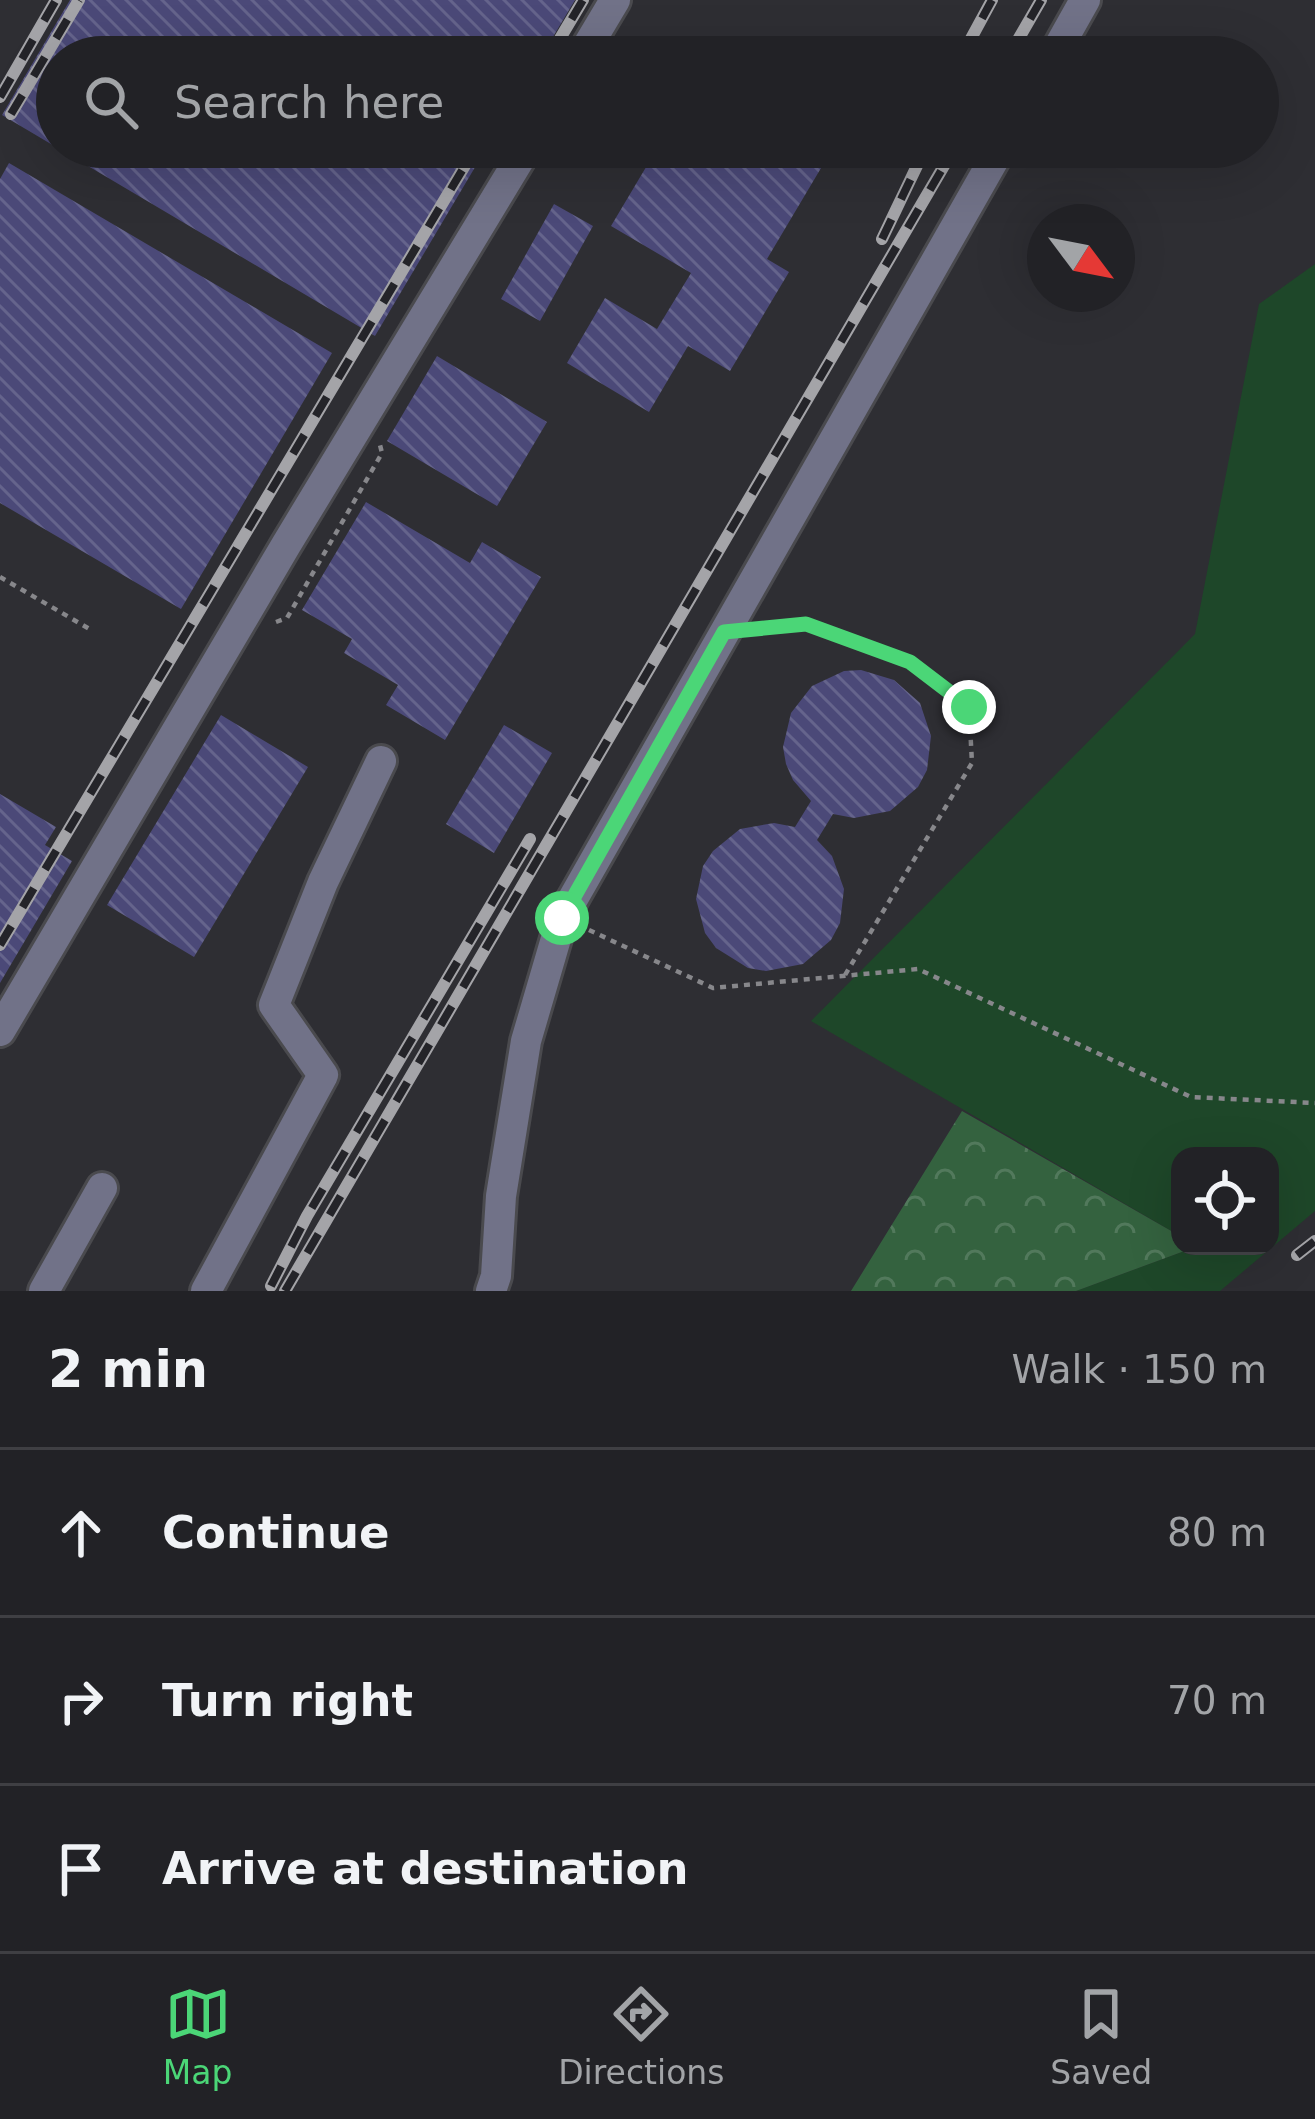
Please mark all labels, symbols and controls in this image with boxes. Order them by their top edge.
search box [36,36,1279,168]
icon: search [78,69,144,135]
text: Search here [174,76,444,129]
north arrow [1027,204,1135,312]
route end [942,680,996,734]
route start [535,891,589,945]
map controls [1171,1147,1279,1255]
button: locate [1171,1147,1279,1255]
text: 2 min [48,1340,208,1399]
text: Walk · 150 m [1012,1347,1267,1392]
icon: ahead [48,1500,114,1566]
text: Continue [162,1506,390,1559]
text: 80 m [1167,1510,1267,1555]
icon: right [48,1668,114,1734]
text: Turn right [162,1674,413,1727]
text: 70 m [1167,1678,1267,1723]
icon: arrive [48,1836,114,1902]
text: Arrive at destination [162,1842,688,1895]
tab: Map [163,1981,233,2092]
tab: Directions [558,1981,724,2092]
tab: Saved [1050,1981,1152,2092]

